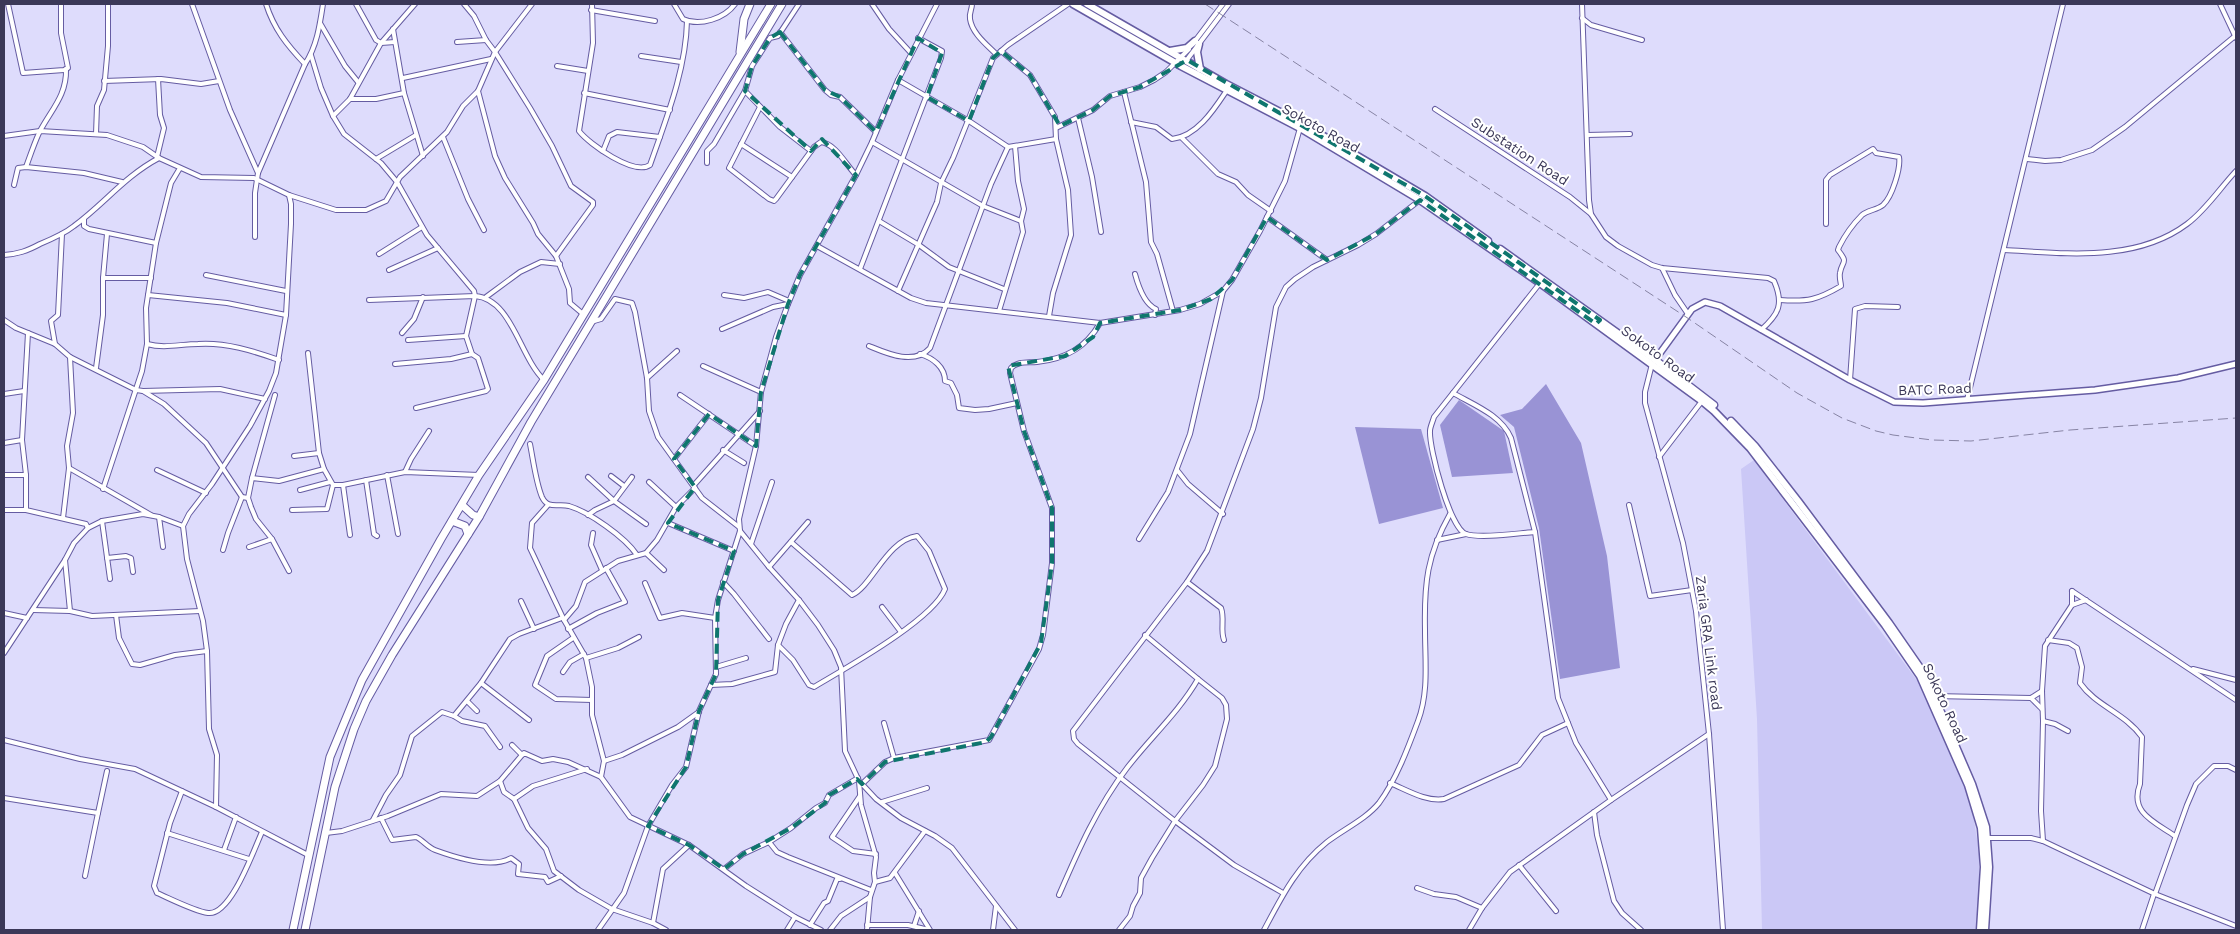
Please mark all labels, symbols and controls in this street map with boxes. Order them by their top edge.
street label: Sokoto Road [1279,100,1363,156]
street label: Substation Road [1468,114,1572,188]
street label: Sokoto Road [1618,322,1698,386]
street label: BATC Road [1898,380,1972,398]
street label: Zaria GRA Link road [1693,575,1725,711]
street label: Sokoto Road [1919,660,1971,746]

